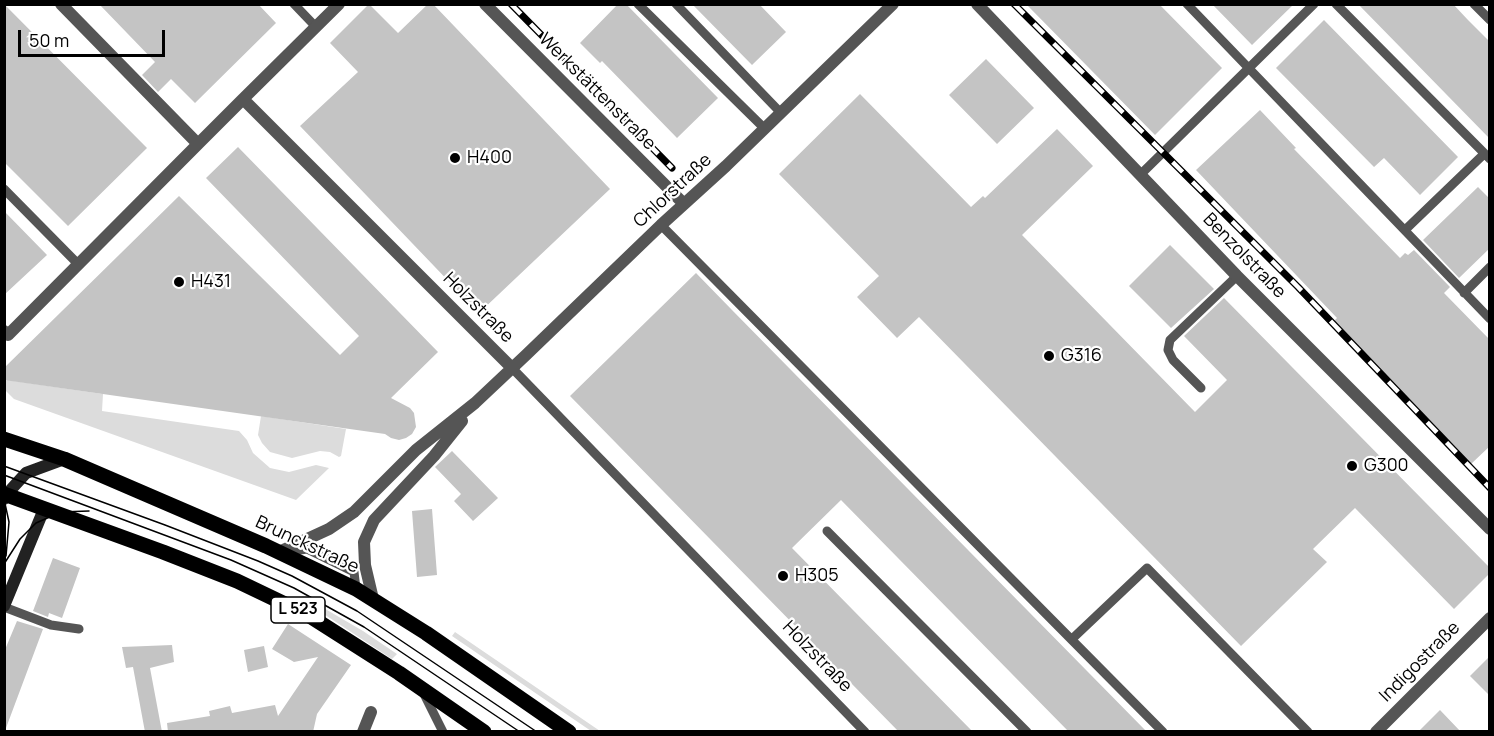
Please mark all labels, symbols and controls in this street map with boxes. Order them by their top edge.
scale bar [21,18,168,56]
text: 50 m [29,28,69,52]
street label: Werkstättenstraße [534,29,660,155]
place label: H400 [467,147,512,169]
street label: Chlorstraße [630,149,716,233]
marker: H400 [448,151,462,165]
street label: Benzolstraße [1198,209,1290,303]
street label: Holzstraße [438,268,518,348]
place label: H431 [191,271,231,293]
marker: H431 [172,275,186,289]
place label: G316 [1061,345,1102,367]
marker: G316 [1042,349,1056,363]
place label: G300 [1364,455,1409,477]
marker: G300 [1345,459,1359,473]
street label: Brunckstraße [252,512,362,578]
place label: H305 [795,565,839,587]
marker: H305 [776,569,790,583]
road number: L 523 [271,597,325,623]
street label: Holzstraße [778,617,856,697]
street label: Indigostraße [1375,617,1465,707]

